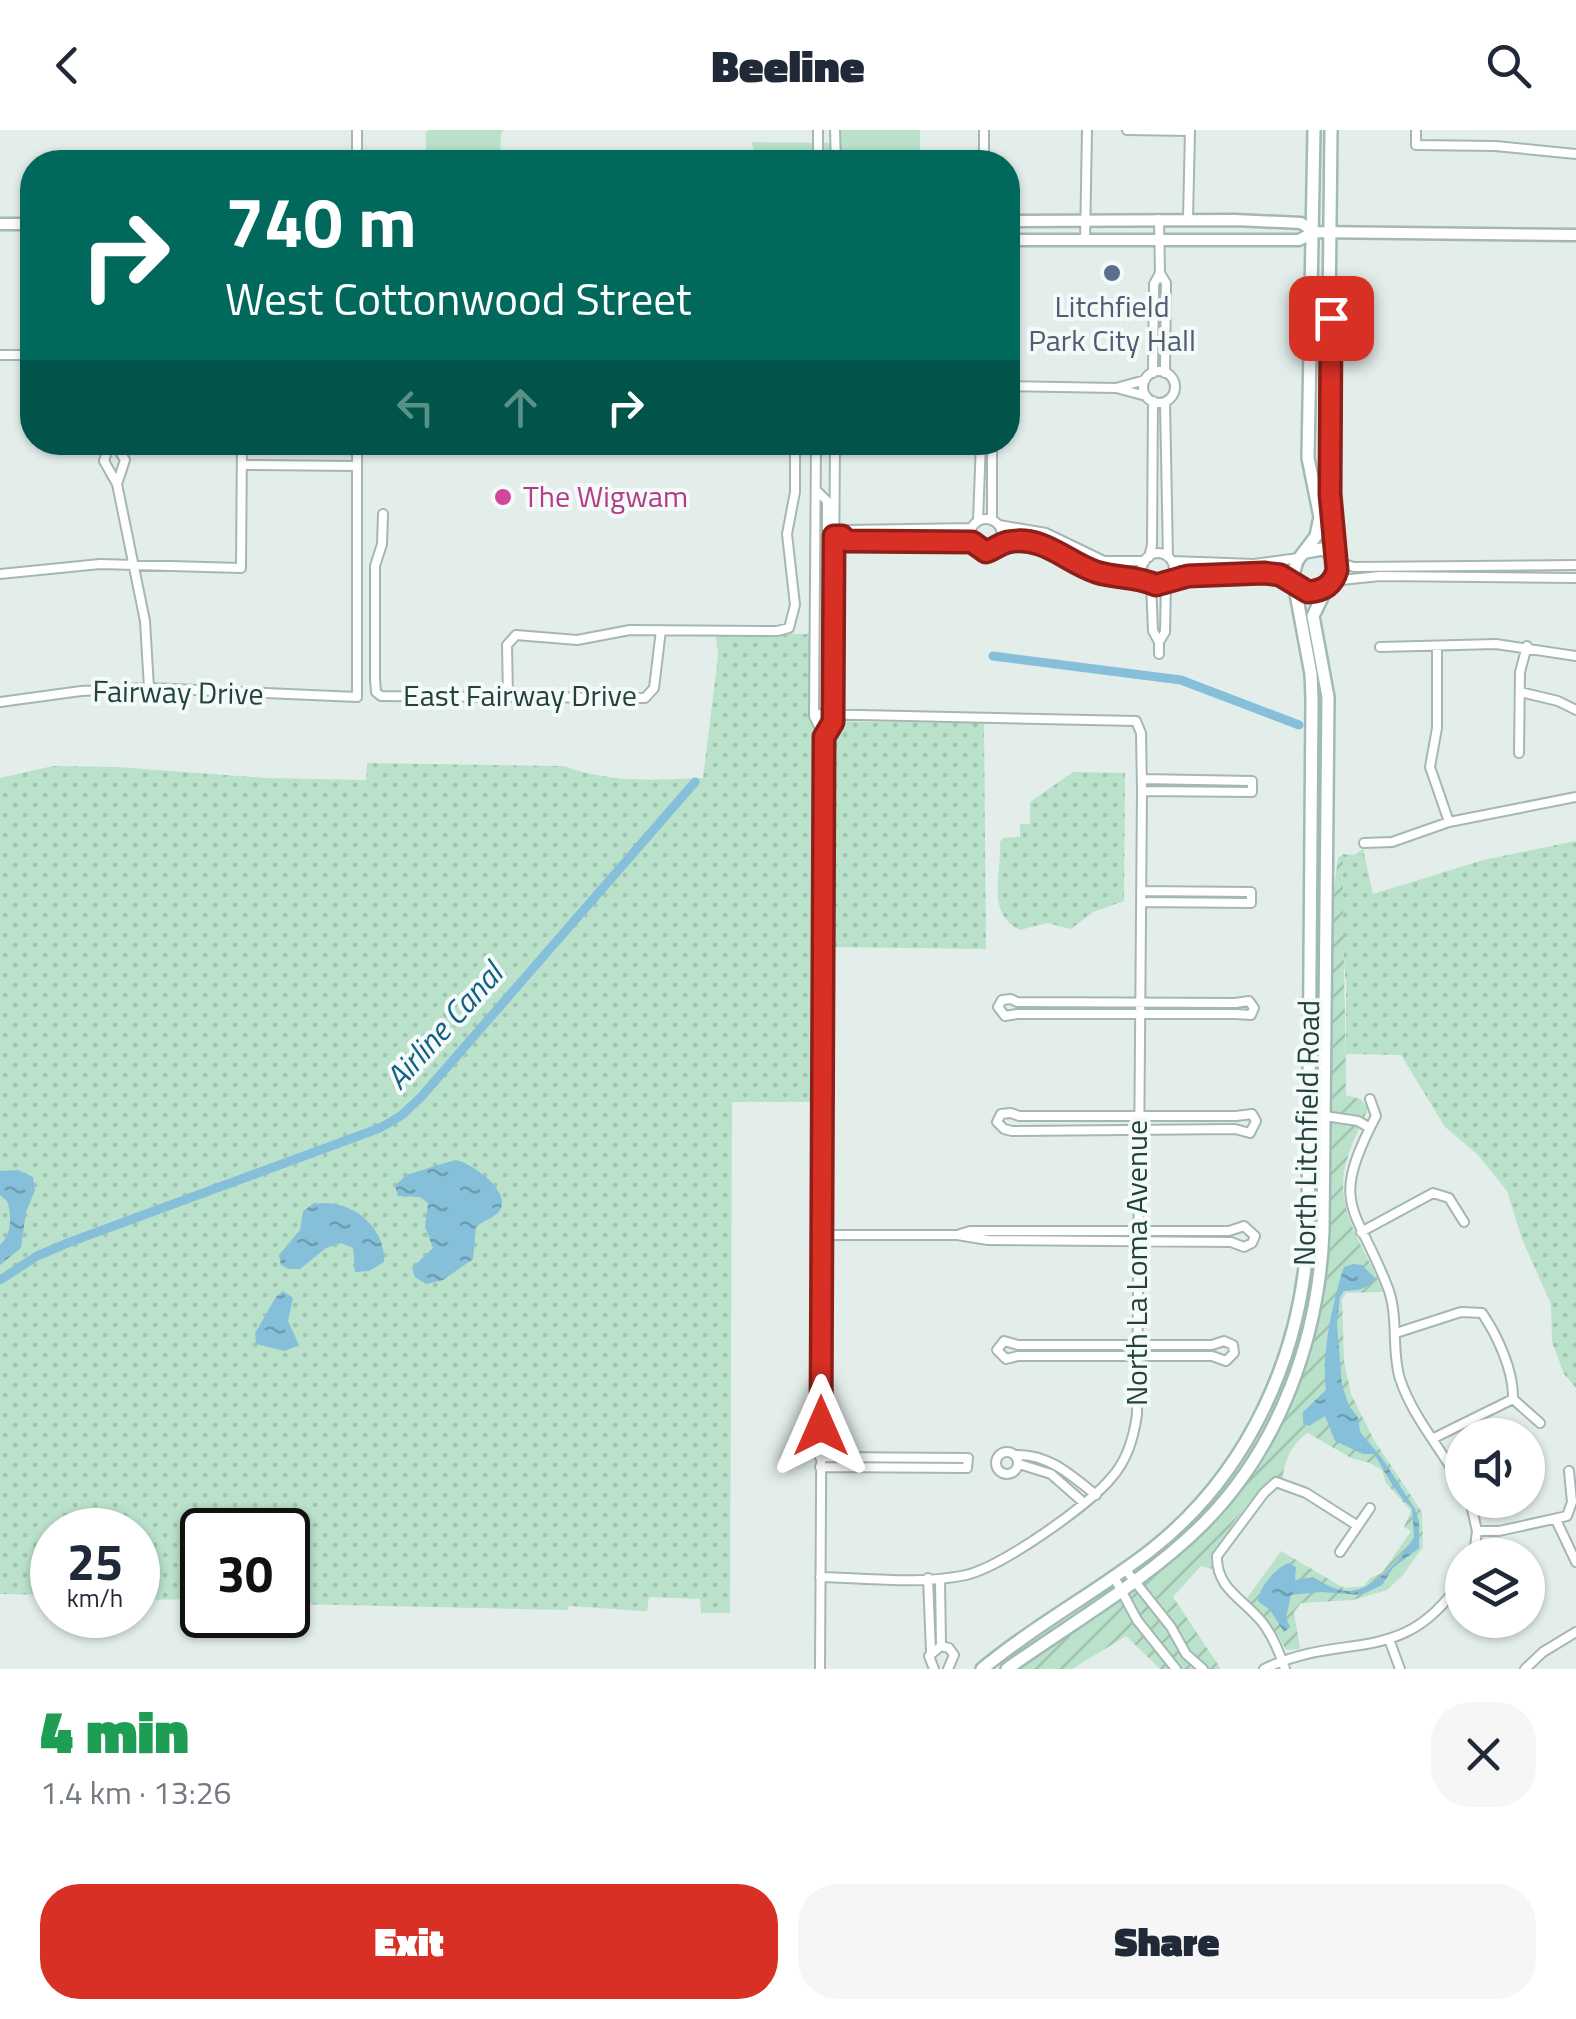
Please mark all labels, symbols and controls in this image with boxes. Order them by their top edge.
text: Beeline [711,31,865,99]
icon: back [40,38,95,93]
icon: search [1481,38,1536,93]
text: 740 m [225,168,417,274]
icon: right [60,190,190,320]
marker: Litchfield Park City Hall [1101,262,1123,284]
text: West Cottonwood Street [225,264,692,332]
pin [1289,276,1374,361]
place label: Litchfield Park City Hall [1028,283,1196,363]
icon: arrive [1304,291,1359,346]
icon: left [388,380,443,435]
icon: ahead [493,380,548,435]
icon: right [598,380,653,435]
place label: The Wigwam [523,473,688,519]
marker: The Wigwam [492,486,514,508]
street label: Fairway Drive [92,668,264,716]
street label: East Fairway Drive [403,672,637,718]
water label: Airline Canal [373,949,515,1099]
street label: North Litchfield Road [1281,999,1331,1266]
street label: North La Loma Avenue [1113,1120,1159,1406]
position arrow [769,1374,873,1478]
map controls [1445,1418,1545,1638]
button: sound [1445,1418,1545,1518]
speed limit sign: 30 [180,1508,310,1638]
text: 25 [67,1523,123,1599]
button: layers [1445,1538,1545,1638]
text: km/h [67,1579,123,1617]
text: 4 min [40,1685,189,1776]
button: close [1431,1702,1536,1807]
text: 1.4 km · 13:26 [40,1768,232,1816]
button: Exit [40,1884,778,1999]
button: Share [798,1884,1536,1999]

